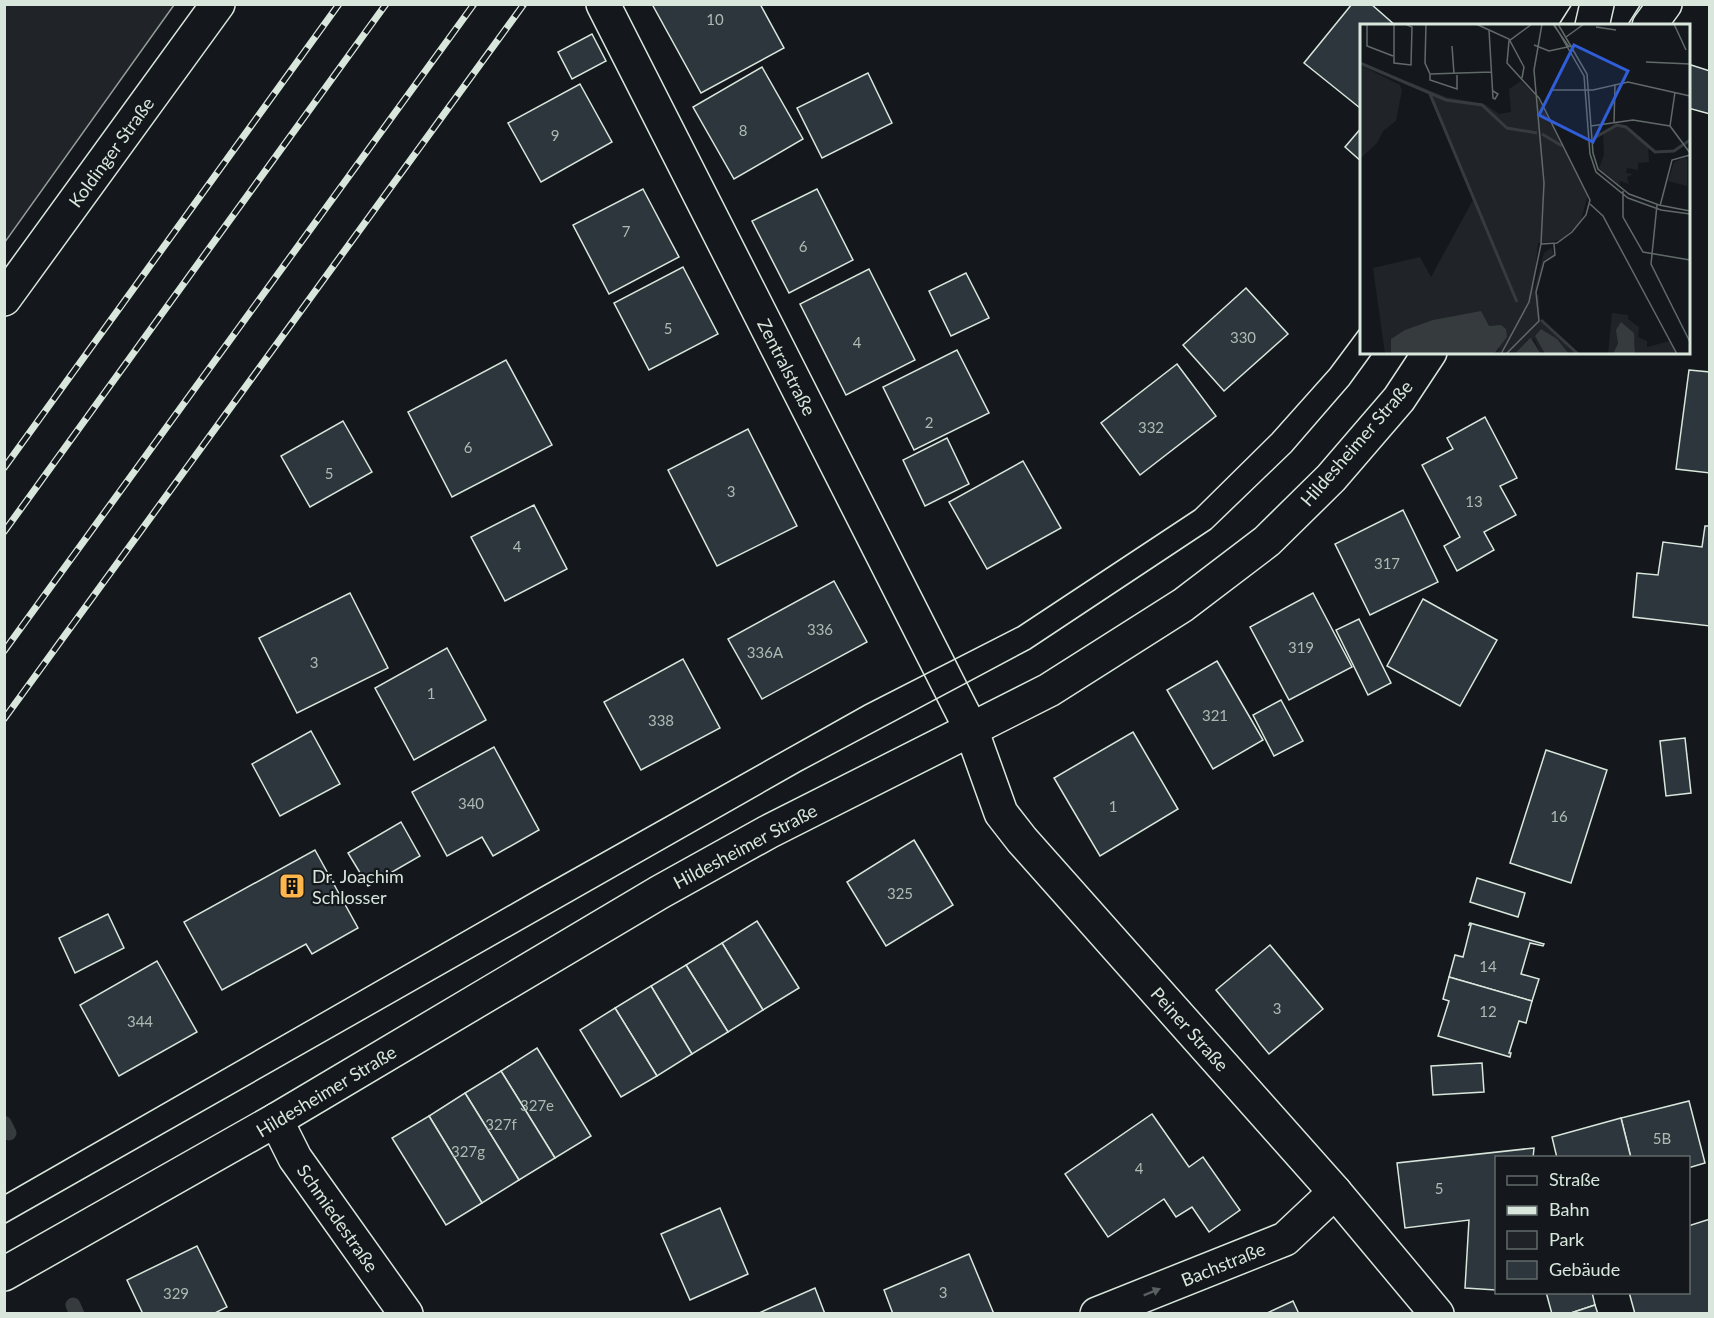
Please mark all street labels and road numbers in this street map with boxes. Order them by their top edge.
street label: Koldinger Straße [64,93,158,211]
street label: Zentralstraße [753,315,821,419]
street label: Hildesheimer Straße [1295,376,1417,510]
street label: Hildesheimer Straße [669,799,821,893]
street label: Peiner Straße [1146,982,1234,1076]
street label: Hildesheimer Straße [252,1040,400,1142]
street label: Schmiedestraße [293,1160,383,1276]
street label: Bachstraße [1178,1237,1268,1291]

